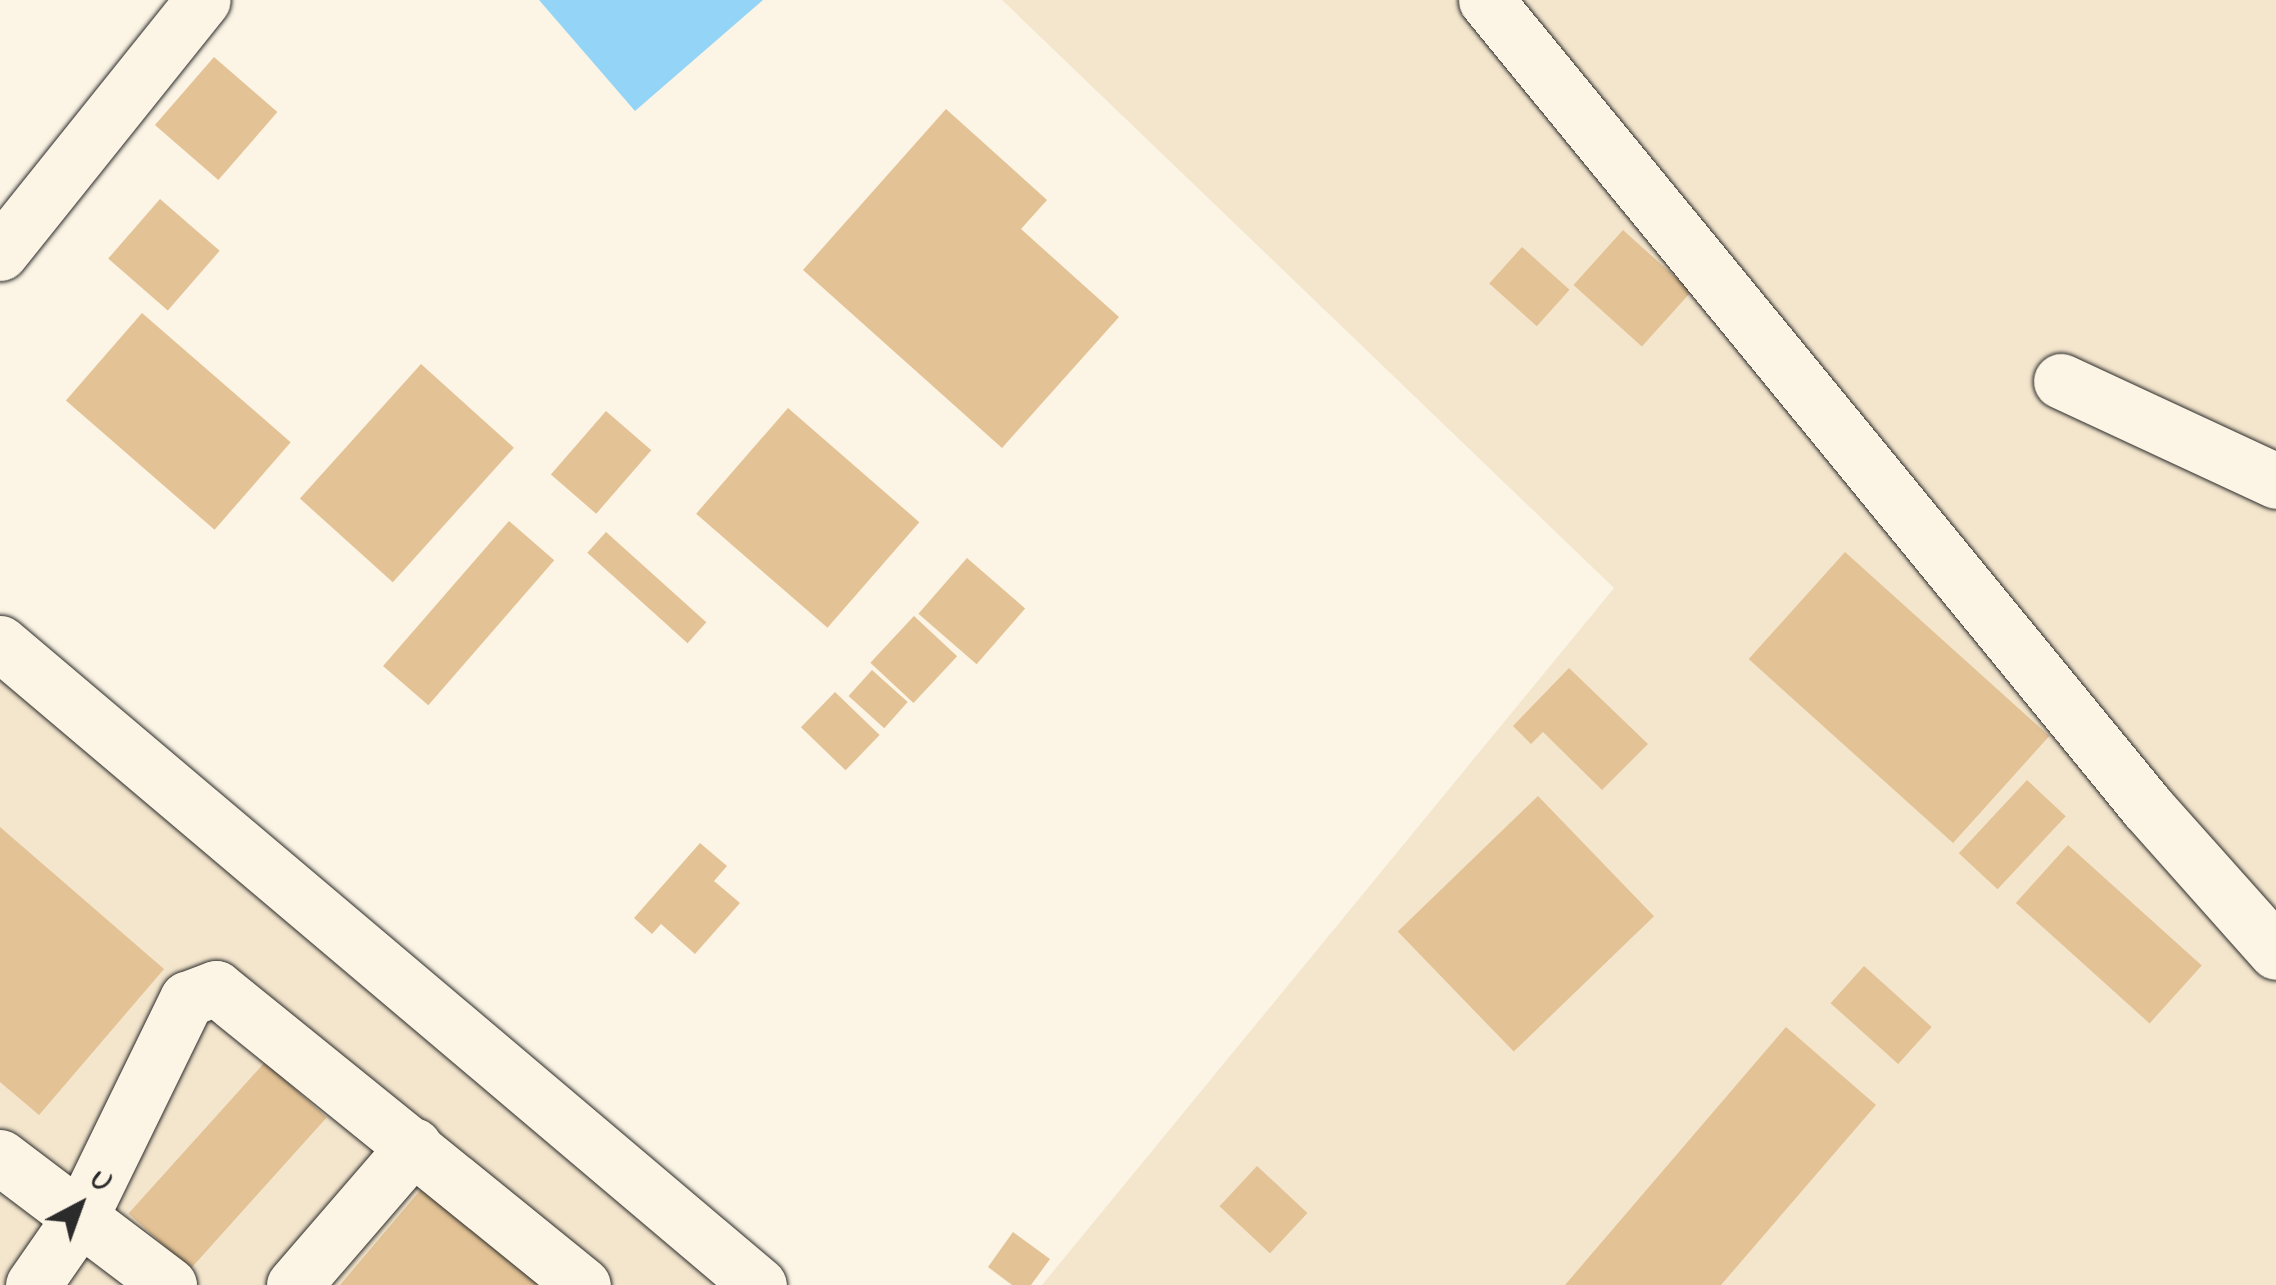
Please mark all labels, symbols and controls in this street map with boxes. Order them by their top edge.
north arrow [30,1155,130,1255]
text: U [81,1162,119,1202]

